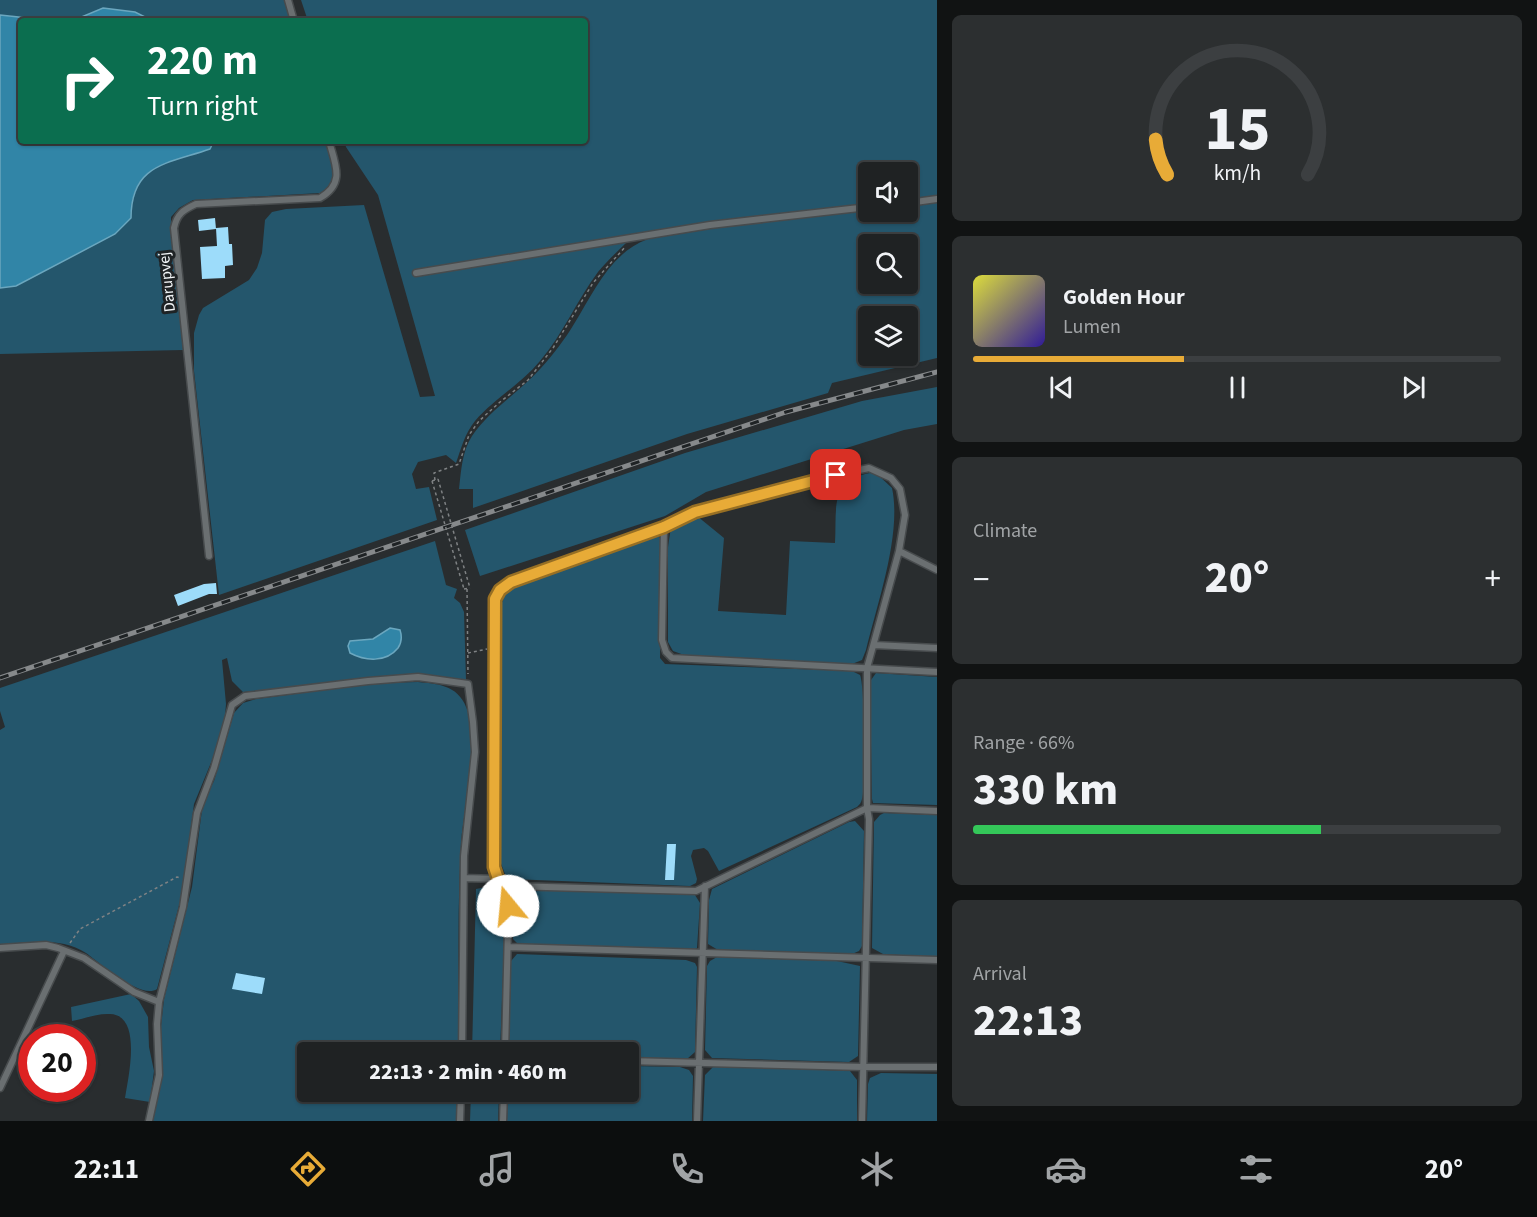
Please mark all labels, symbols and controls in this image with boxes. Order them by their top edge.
text: 220 m [147,31,258,91]
icon: right [48,42,126,120]
text: 15 [1204,85,1270,174]
text: Turn right [147,87,258,126]
text: km/h [1213,158,1261,189]
map controls [858,162,918,366]
button: sound [858,162,918,222]
button: search [858,234,918,294]
street label: Darupvej [153,251,181,313]
text: Golden Hour [1063,281,1185,313]
button: layers [858,306,918,366]
text: Lumen [1063,313,1121,341]
icon: previous [1045,371,1078,404]
icon: pause [1221,371,1254,404]
icon: next [1397,371,1430,404]
pin [810,449,861,500]
icon: arrive [819,458,852,491]
text: Climate [973,517,1037,545]
text: 20° [1205,546,1269,610]
text: − [973,556,989,603]
text: + [1485,556,1501,603]
text: Range · 66% [973,729,1074,757]
text: 330 km [973,758,1118,822]
position arrow [476,874,540,938]
text: Arrival [973,960,1027,988]
text: 22:13 [973,989,1083,1053]
speed limit sign: 20 [18,1024,96,1102]
text: 22:13 · 2 min · 460 m [369,1056,567,1088]
icon: directions [287,1148,329,1190]
icon: music [476,1148,518,1190]
icon: phone [666,1148,708,1190]
icon: climate [856,1148,898,1190]
icon: car [1045,1148,1087,1190]
icon: filters [1235,1148,1277,1190]
text: 22:11 [74,1150,139,1189]
text: 20° [1425,1150,1463,1189]

